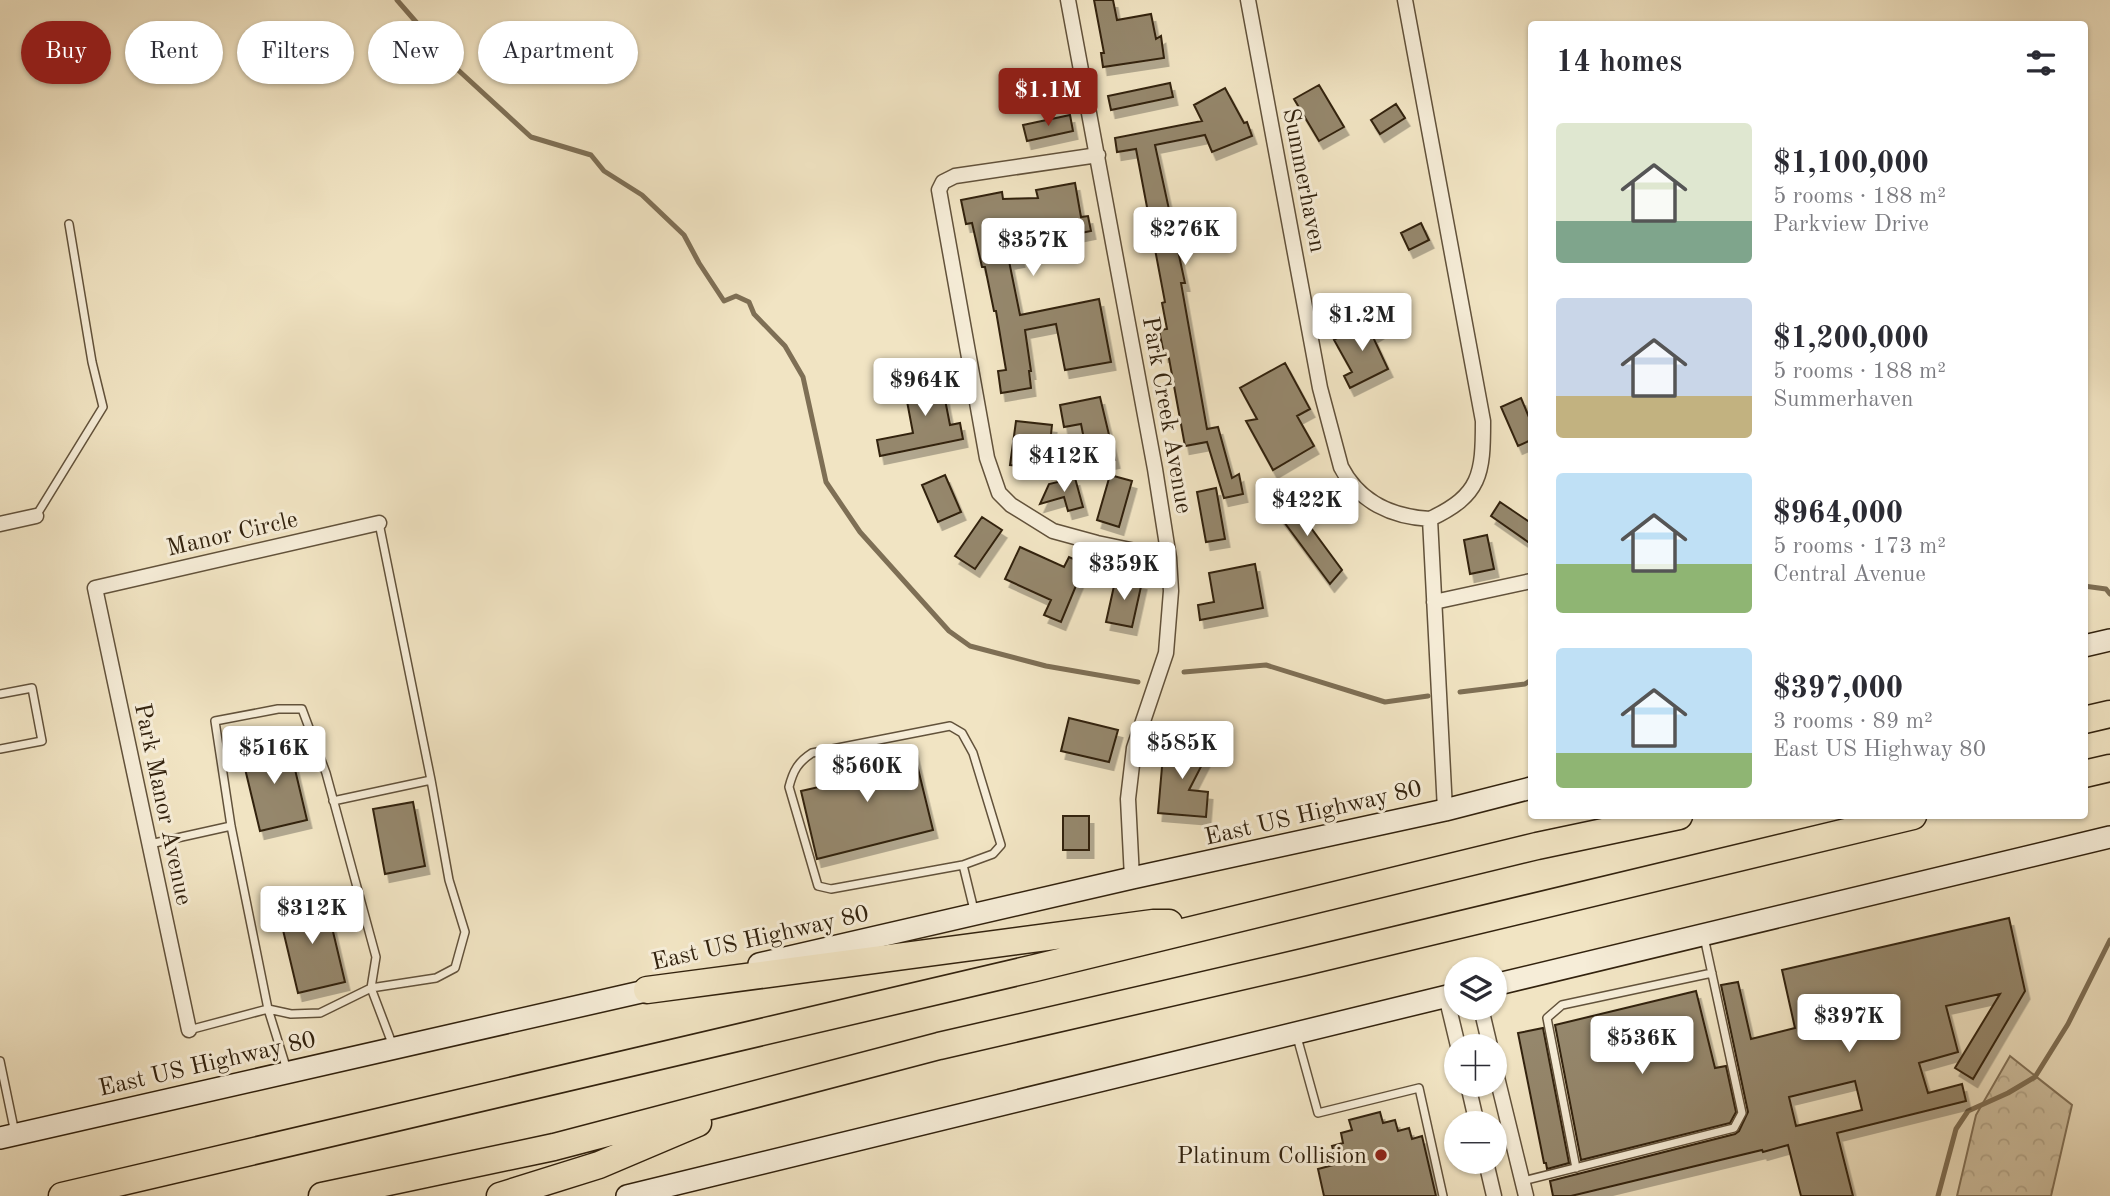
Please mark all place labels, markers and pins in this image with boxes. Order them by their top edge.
pin: $1.1M [999,68,1097,128]
pin: $276K [1136,208,1234,267]
pin: $357K [984,218,1082,278]
pin: $1.2M [1313,294,1411,353]
pin: $964K [876,358,974,418]
pin: $412K [1015,434,1113,494]
pin: $422K [1258,478,1356,538]
pin: $359K [1075,542,1173,602]
pin: $585K [1133,722,1231,781]
pin: $516K [225,726,323,786]
pin: $560K [818,744,916,804]
pin: $312K [263,886,361,946]
pin: $397K [1800,995,1898,1054]
pin: $536K [1593,1016,1691,1076]
place label: Platinum Collision [1177,1145,1367,1169]
marker: Platinum Collision [1373,1147,1389,1163]

